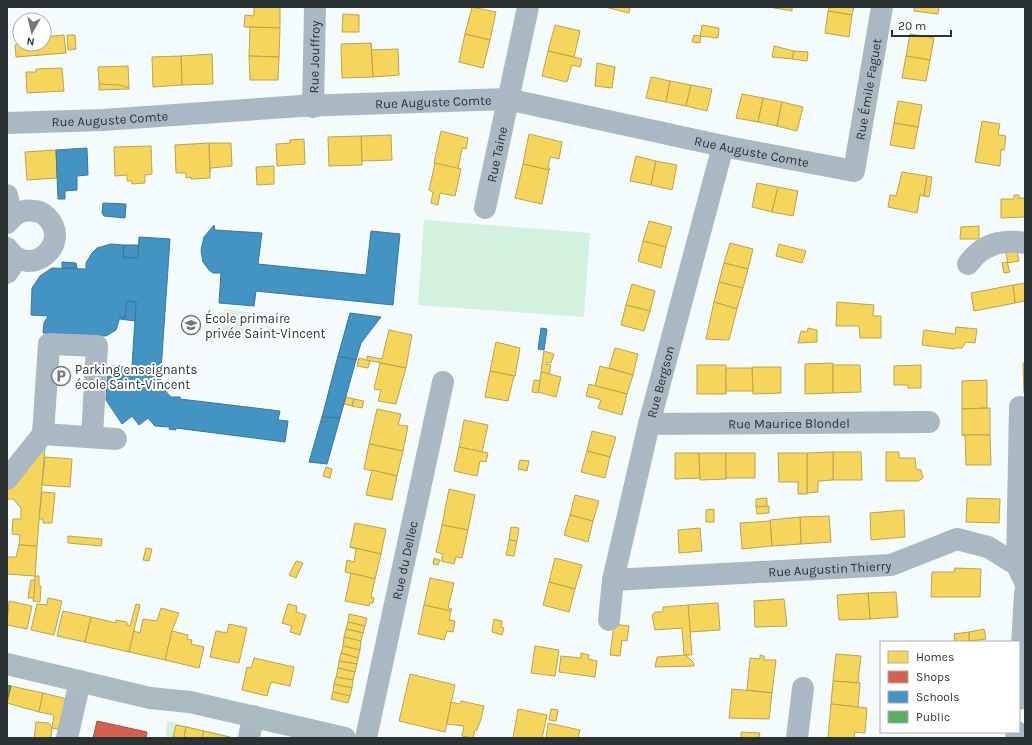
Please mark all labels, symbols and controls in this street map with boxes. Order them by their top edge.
north arrow [12,12,52,52]
scale bar [892,12,951,38]
text: 20 m [898,19,926,33]
street label: Rue Jouffroy [306,21,323,93]
text: N [26,34,35,48]
street label: Rue Émile Faguet [852,37,885,141]
street label: Rue Auguste Comte [375,93,492,111]
street label: Rue Auguste Comte [51,108,169,130]
street label: Rue Taine [484,125,510,184]
street label: Rue Auguste Comte [693,133,811,170]
place label: École primaire privée Saint-Vincent [205,309,326,341]
school or university icon: École primaire privée Saint-Vincent [180,314,202,336]
street label: Rue Bergson [644,344,677,420]
place label: Parking enseignants école Saint-Vincent [75,362,197,392]
parking icon: Parking enseignants école Saint-Vincent [50,365,72,387]
street label: Rue Maurice Blondel [728,416,850,431]
street label: Rue du Dellec [389,519,421,601]
street label: Rue Augustin Thierry [768,558,892,580]
legend [880,641,1020,733]
text: Homes [916,650,954,664]
text: Shops [916,670,950,684]
text: Schools [916,690,959,704]
text: Public [916,710,950,724]

